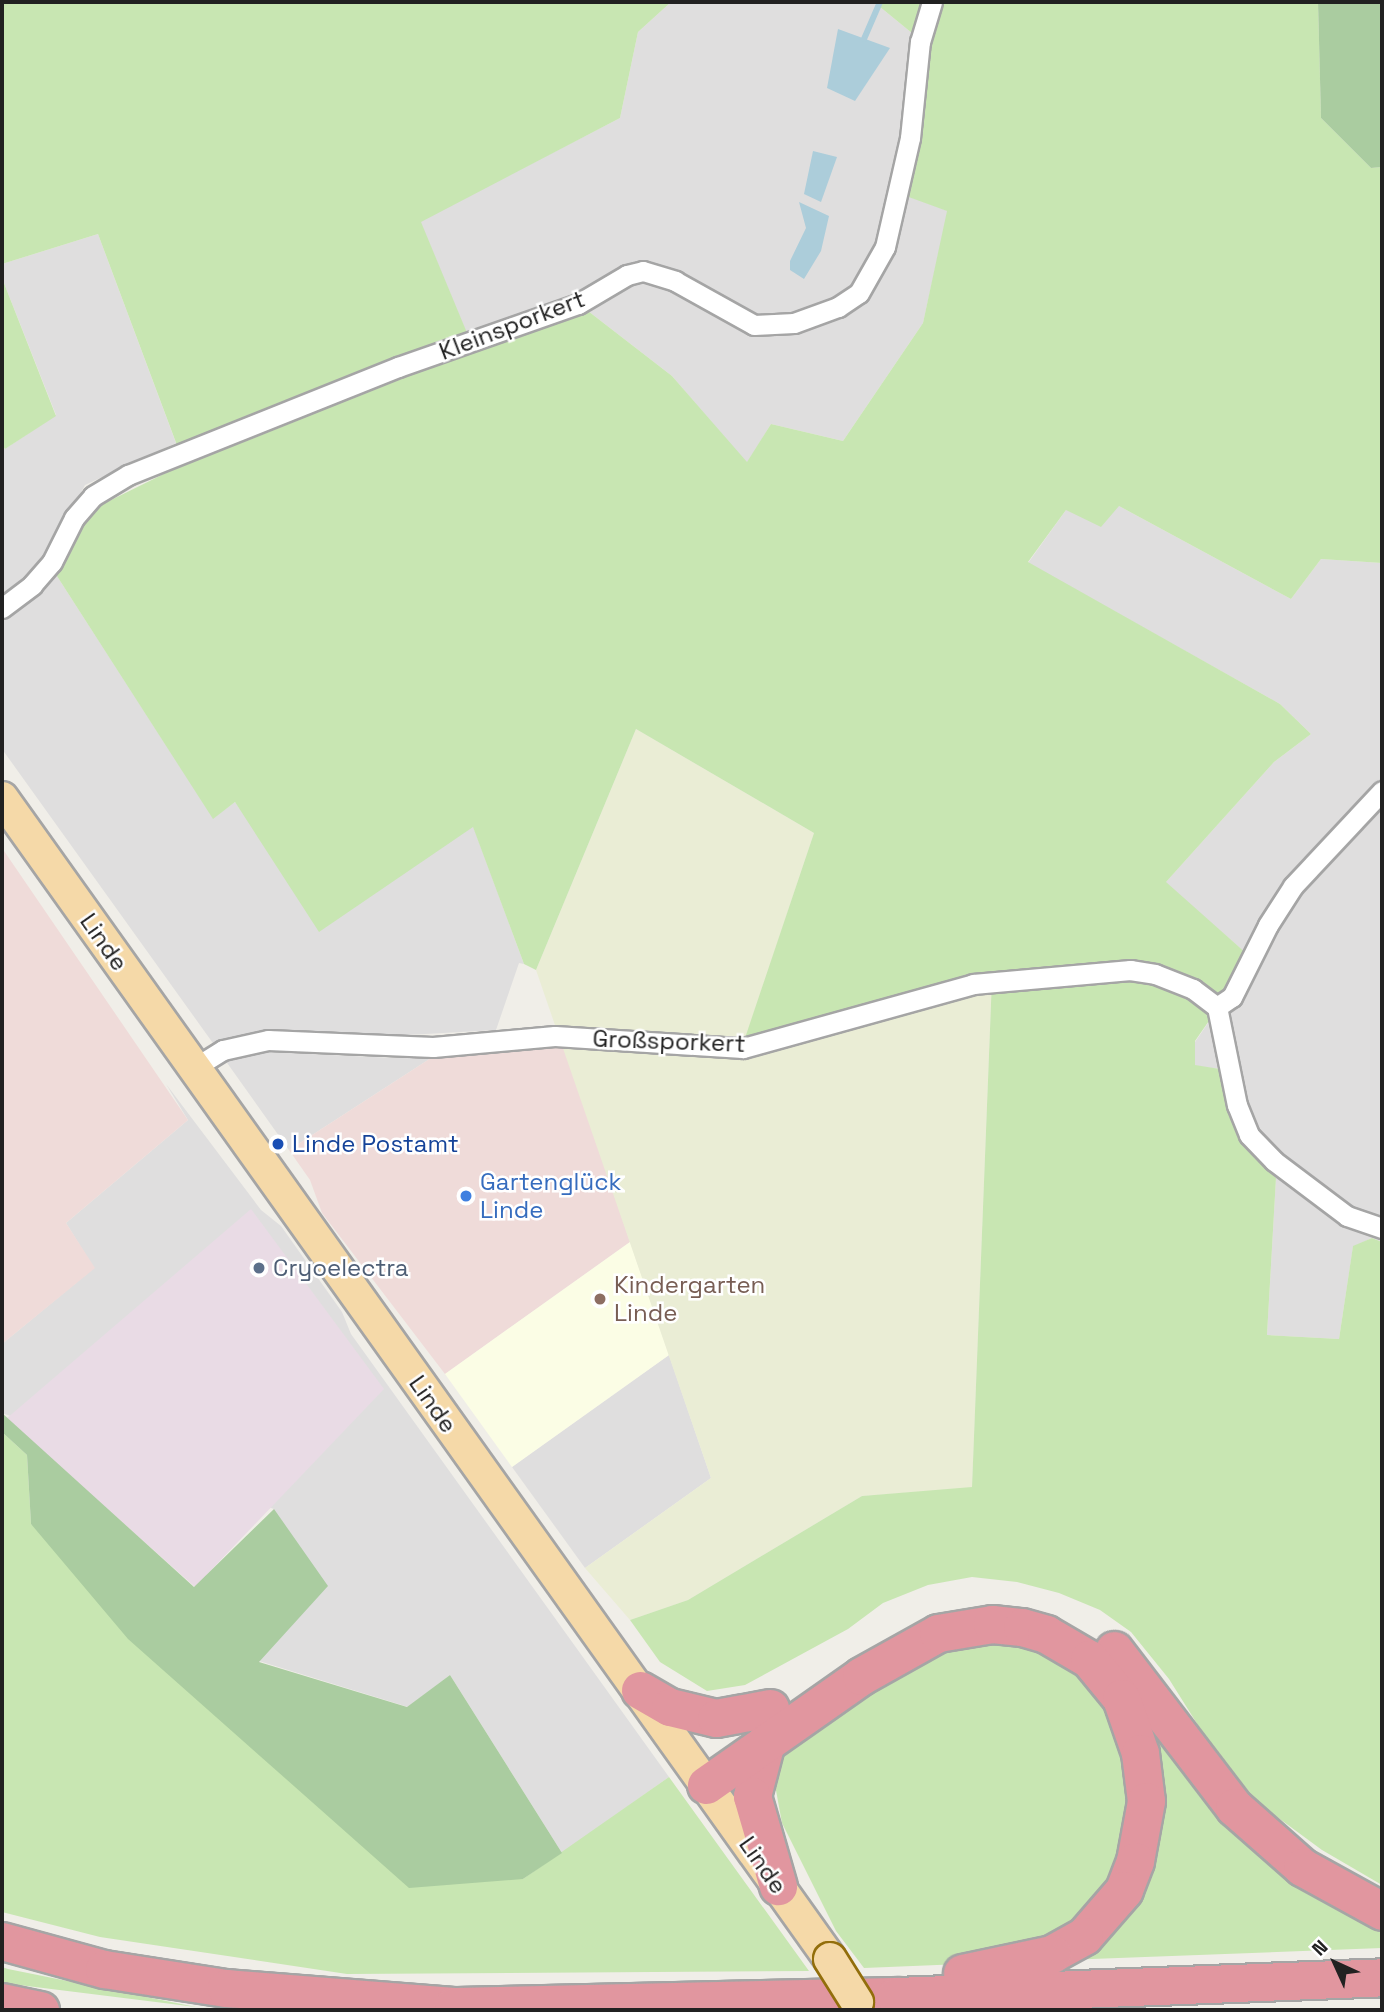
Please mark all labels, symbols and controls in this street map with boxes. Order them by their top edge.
street label: Kleinsporkert [435,284,589,366]
street label: Linde [74,908,134,976]
street label: Großsporkert [592,1024,746,1058]
place label: Linde Postamt [292,1130,459,1158]
marker: Linde Postamt [270,1136,286,1152]
place label: Gartenglück Linde [480,1168,621,1224]
marker: Gartenglück Linde [458,1188,474,1204]
place label: Cryoelectra [273,1254,409,1282]
marker: Cryoelectra [251,1260,267,1276]
place label: Kindergarten Linde [614,1271,765,1327]
marker: Kindergarten Linde [592,1291,608,1307]
street label: Linde [403,1370,463,1438]
street label: Linde [733,1831,793,1899]
north arrow [1300,1928,1370,1998]
text: N [1306,1934,1333,1961]

